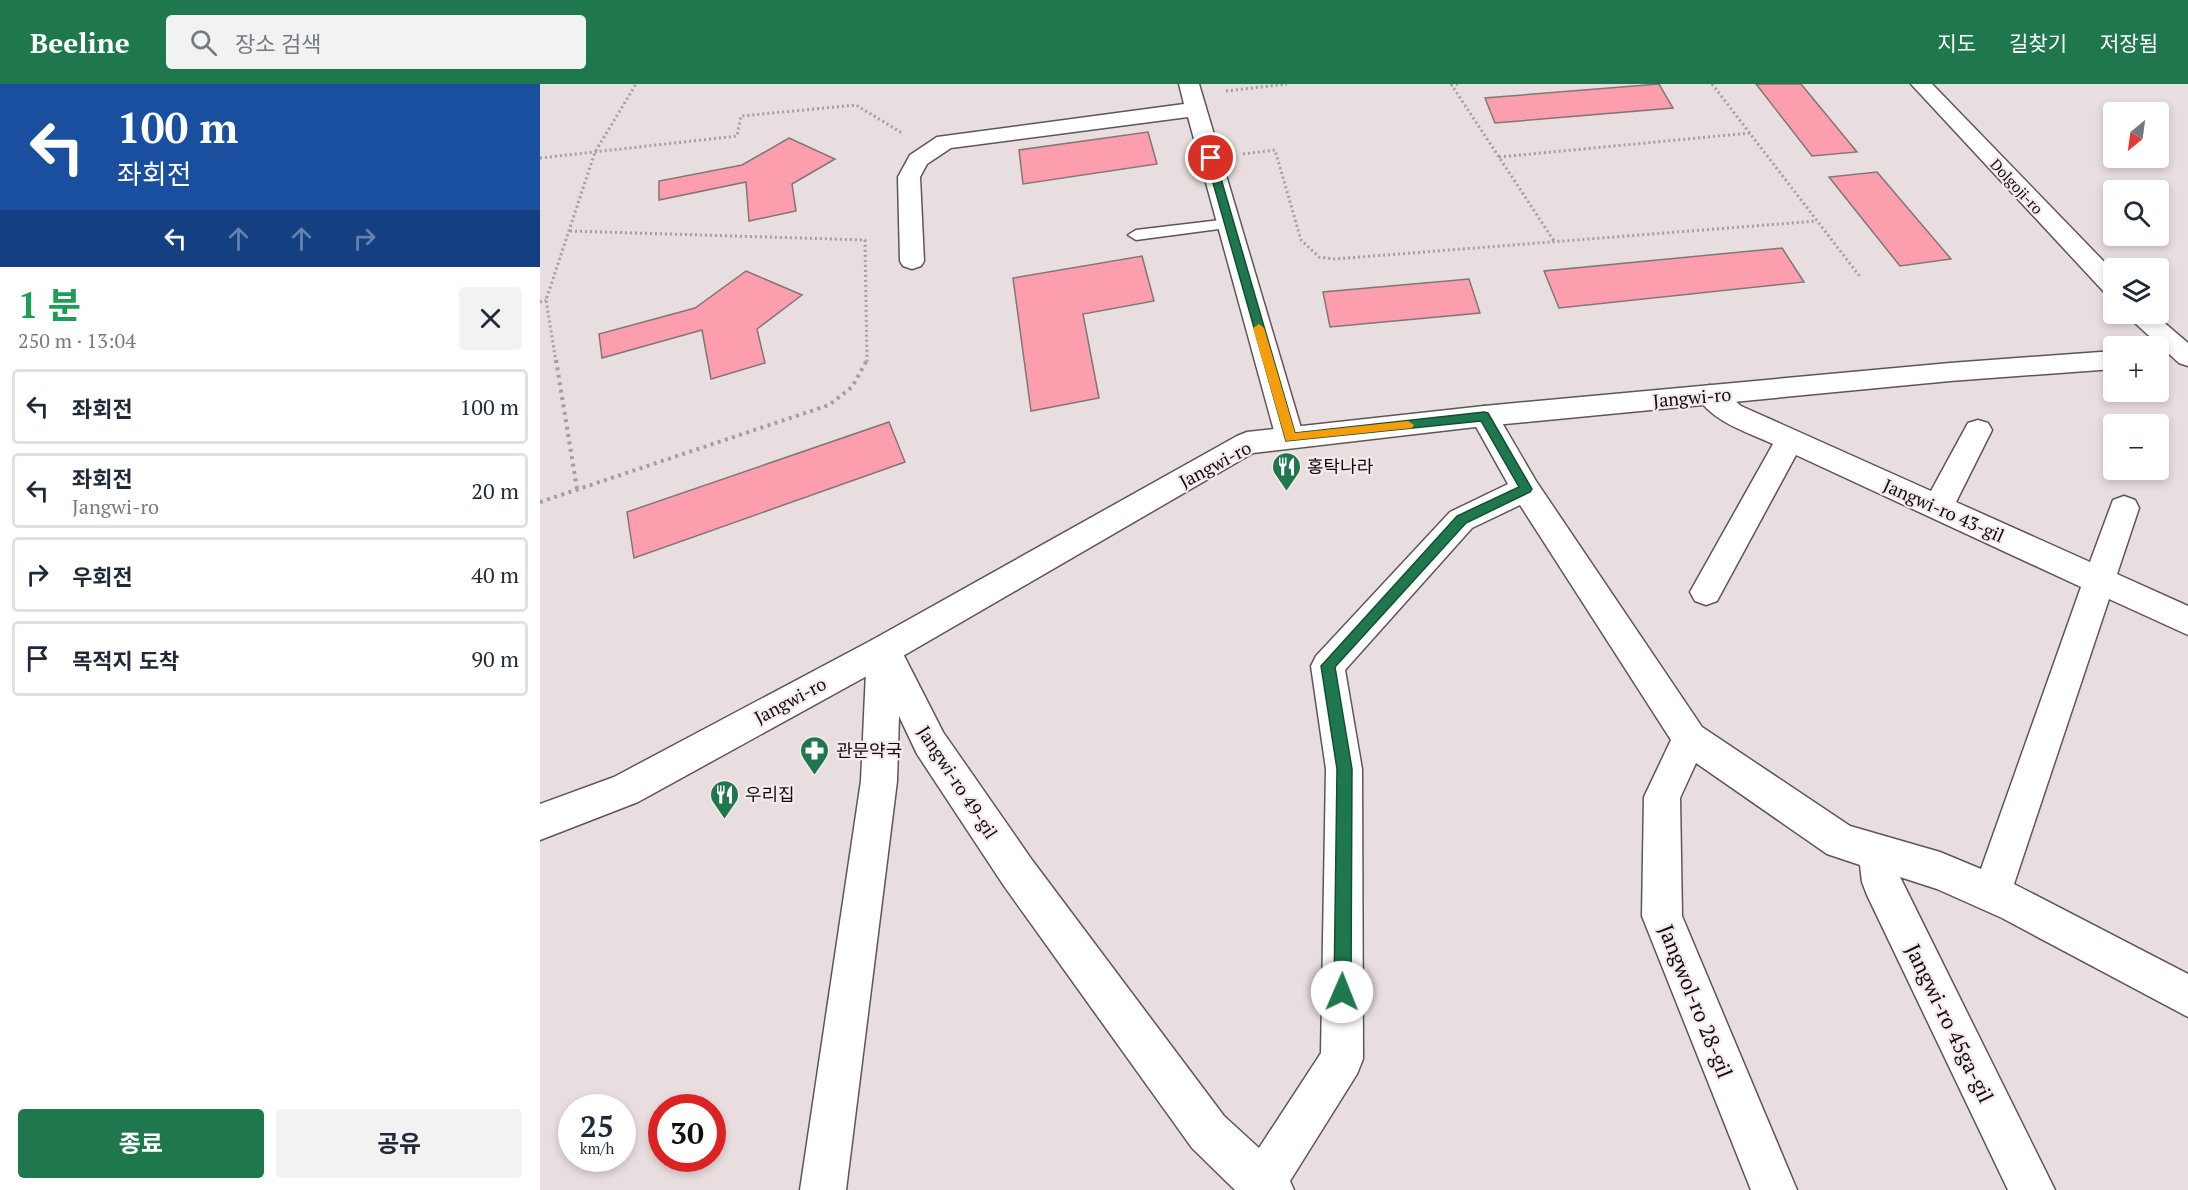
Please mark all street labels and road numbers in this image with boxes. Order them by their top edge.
street label: Dolgoji-ro [1986,154,2048,218]
street label: Jangwi-ro [1652,382,1732,412]
street label: Jangwi-ro [1175,435,1255,493]
street label: Jangwi-ro 43-gil [1880,473,2008,547]
street label: Jangwi-ro [750,671,830,729]
street label: Jangwi-ro 49-gil [913,721,1003,843]
street label: Jangwol-ro 28-gil [1652,920,1740,1082]
street label: Jangwi-ro 45ga-gil [1899,939,2001,1107]

